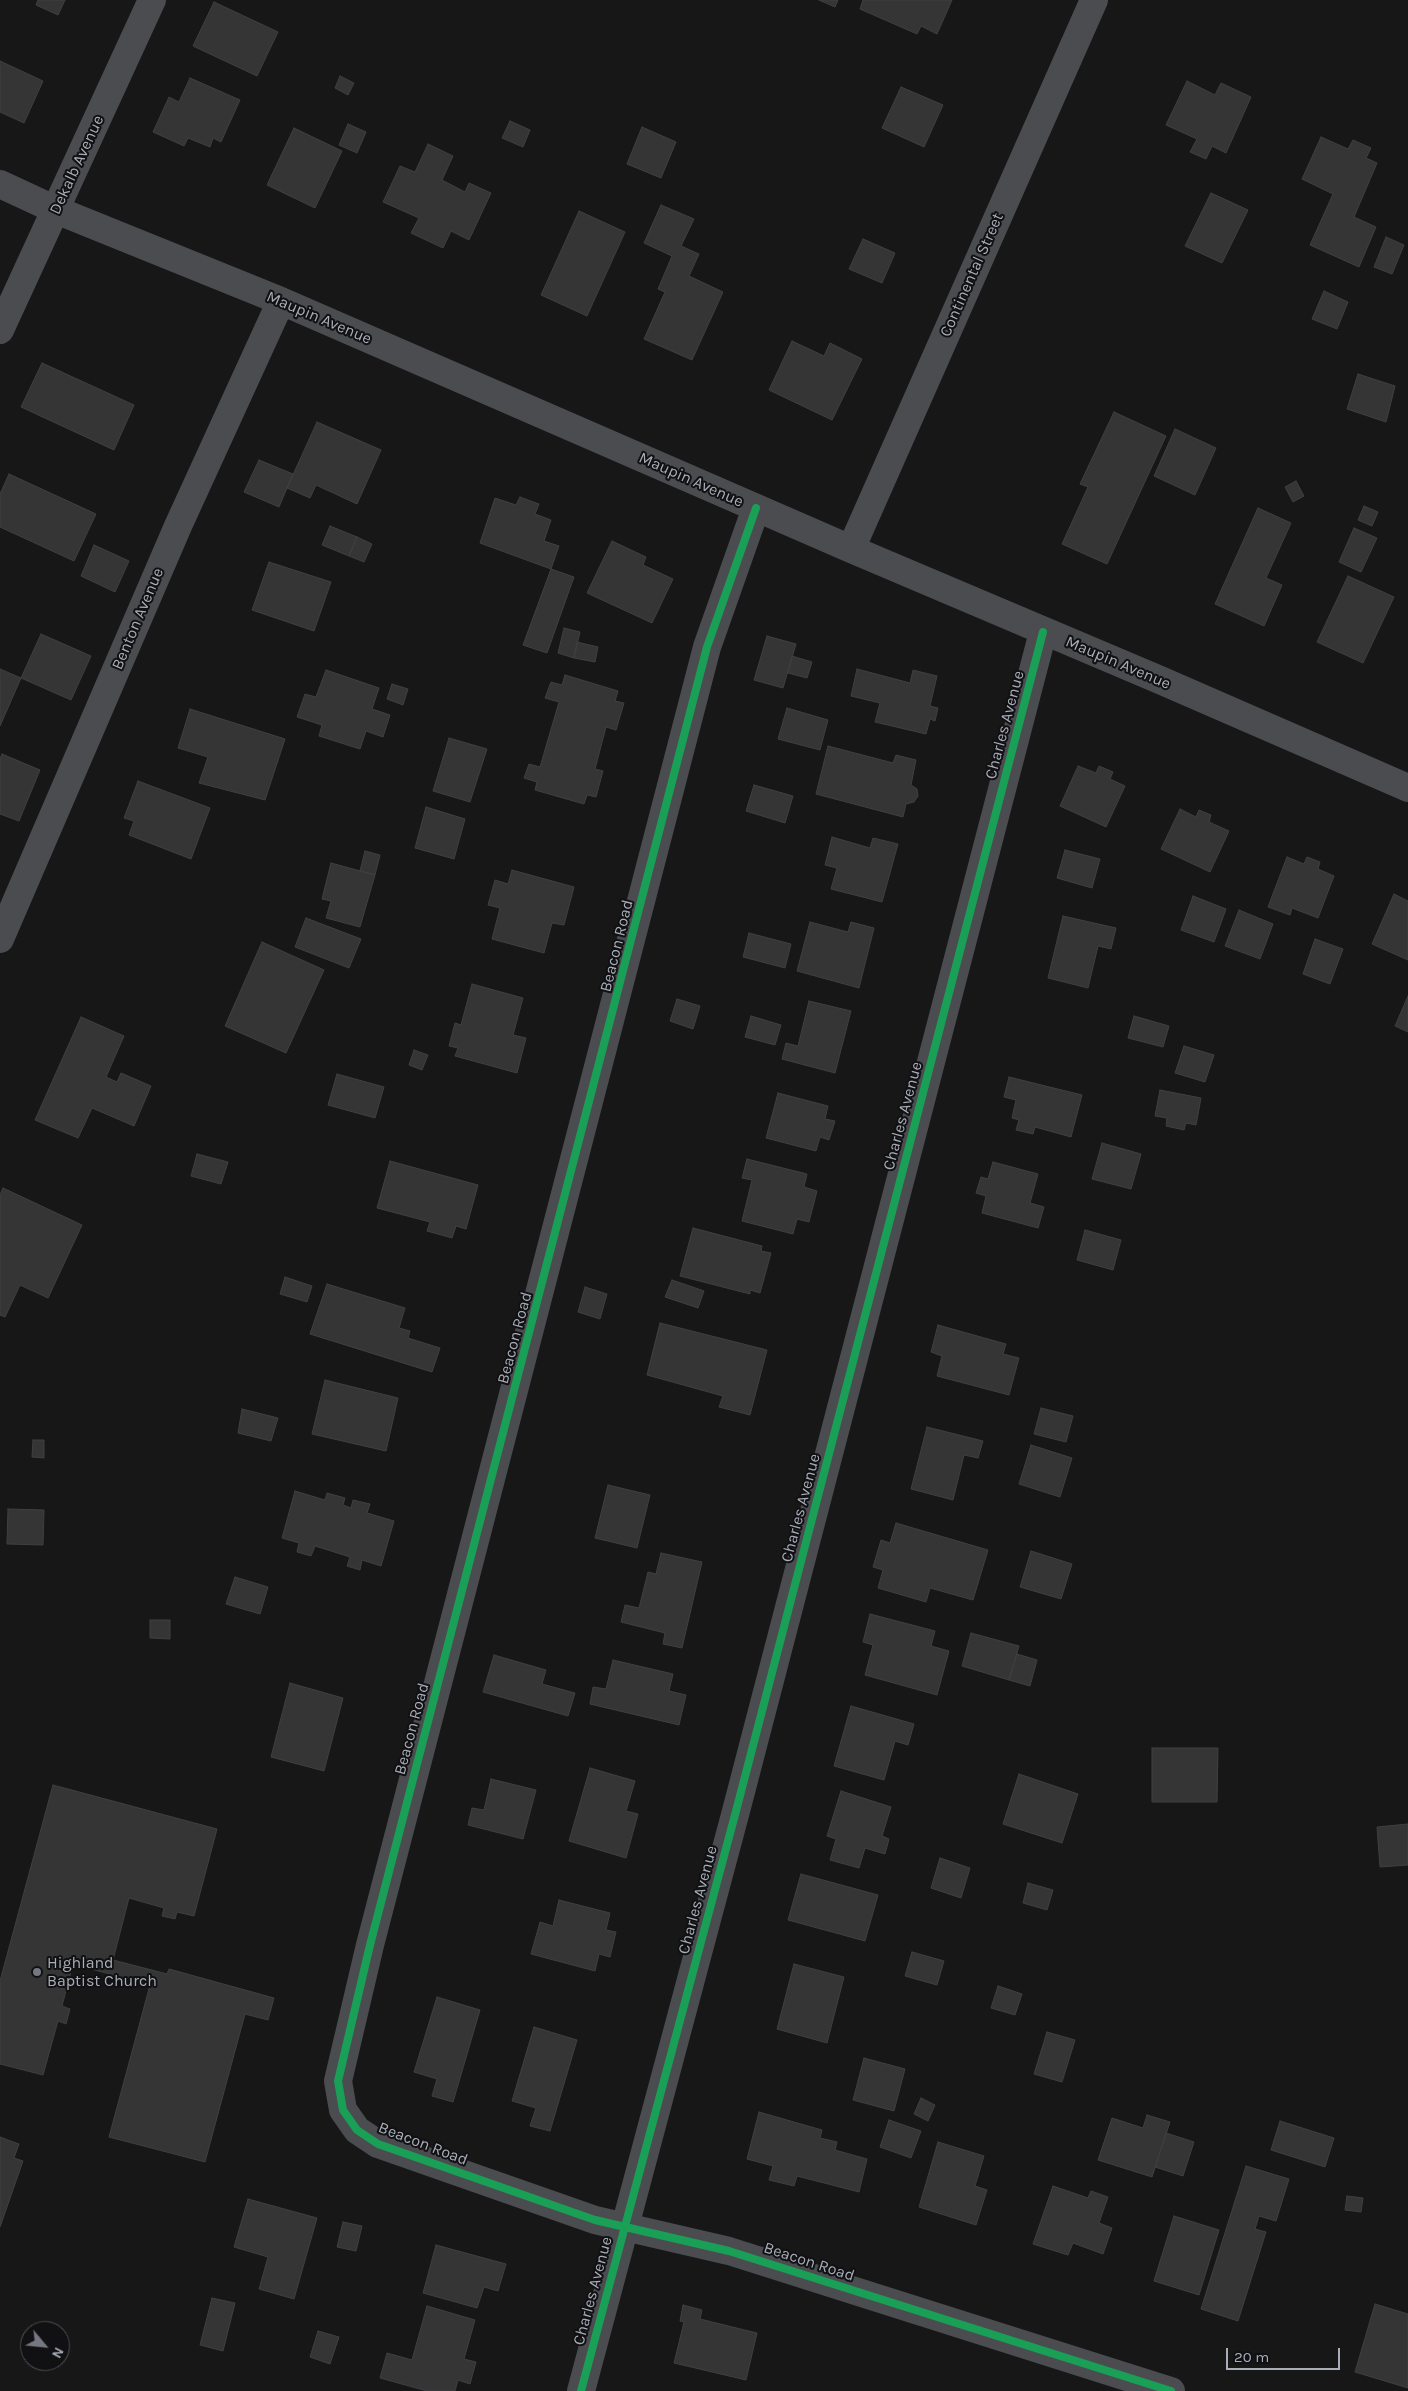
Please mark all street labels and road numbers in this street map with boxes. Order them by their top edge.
street label: Dekalb Avenue [46,112,108,218]
street label: Continental Street [936,210,1008,340]
street label: Maupin Avenue [264,287,374,349]
street label: Maupin Avenue [636,448,746,512]
street label: Benton Avenue [108,565,168,673]
street label: Maupin Avenue [1063,632,1173,694]
street label: Charles Avenue [981,669,1029,781]
street label: Beacon Road [596,898,638,994]
street label: Charles Avenue [879,1060,927,1172]
street label: Beacon Road [494,1290,536,1386]
street label: Charles Avenue [777,1452,825,1564]
street label: Beacon Road [391,1681,433,1777]
street label: Charles Avenue [674,1844,722,1956]
street label: Beacon Road [376,2118,470,2170]
street label: Charles Avenue [569,2235,617,2347]
street label: Beacon Road [761,2238,857,2286]

